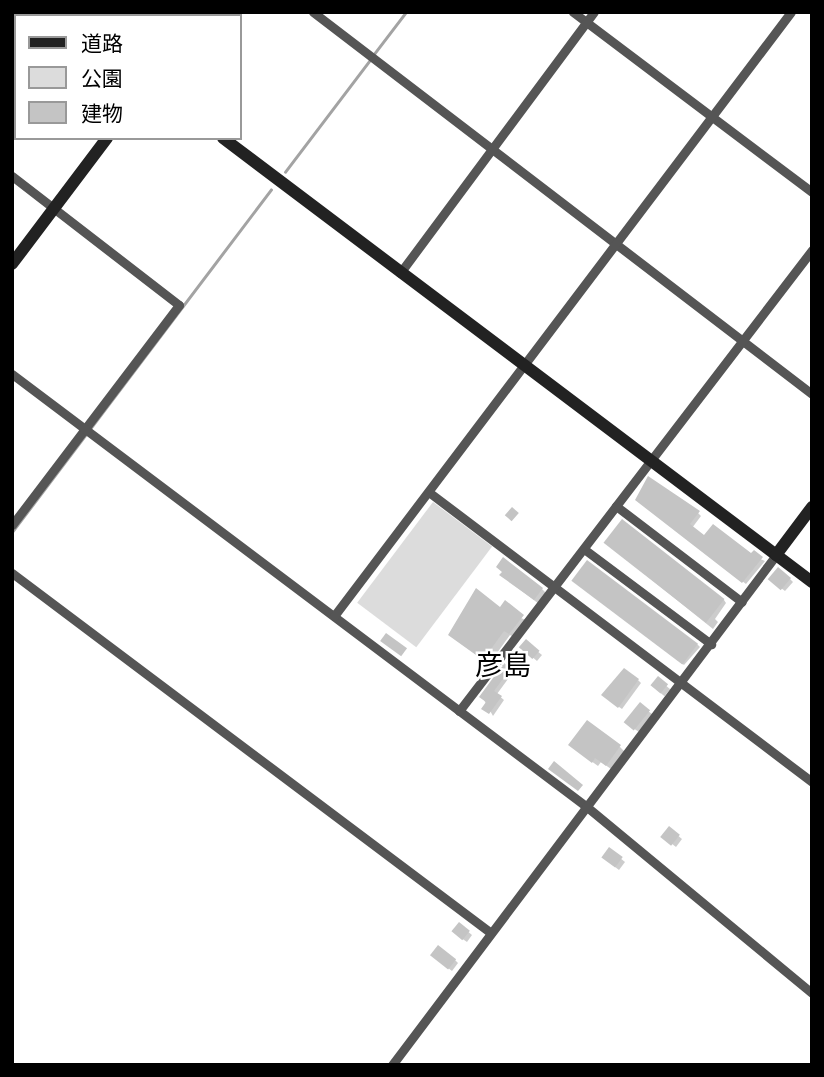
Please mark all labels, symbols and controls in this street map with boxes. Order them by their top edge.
legend [14,14,242,140]
text: 道路 [81,29,123,59]
text: 公園 [81,64,123,94]
text: 建物 [81,99,123,129]
district label: 彦島 [475,649,531,683]

